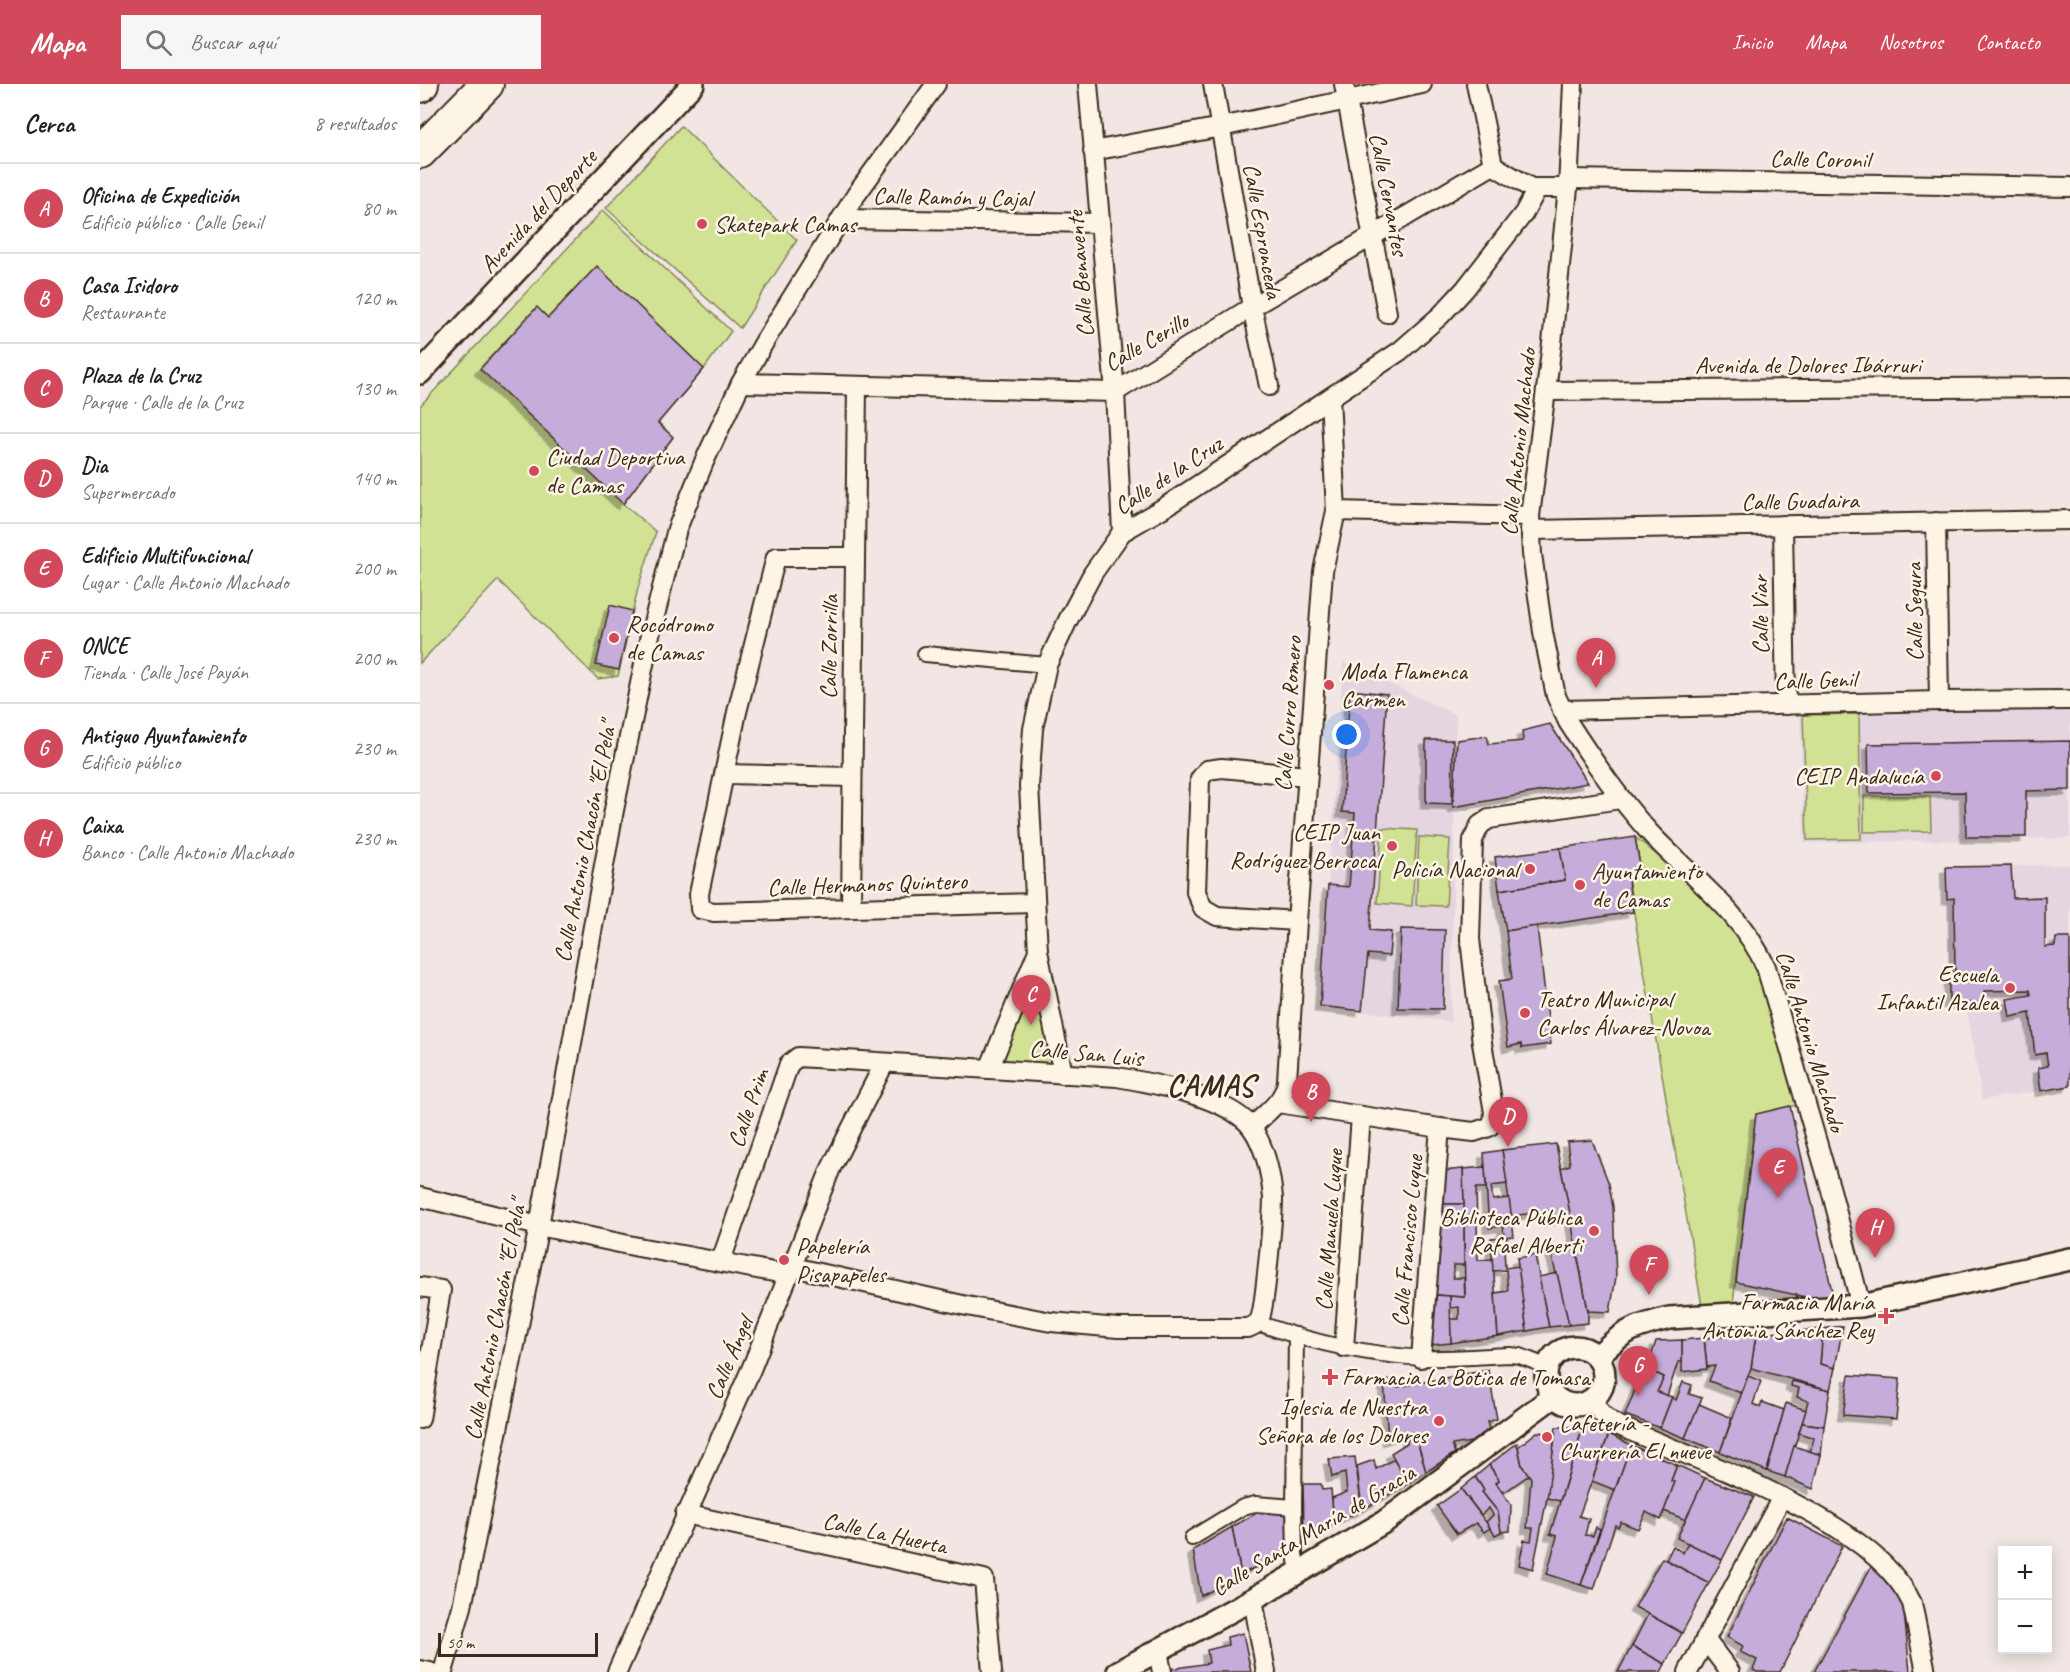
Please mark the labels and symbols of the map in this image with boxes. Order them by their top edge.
street label: Calle Cervantes [1362,130,1416,261]
street label: Avenida del Deporte [473,141,605,279]
street label: Calle Coronil [1770,143,1874,175]
street label: Calle Espronceda [1236,161,1290,302]
street label: Calle Ramón y Cajal [873,181,1035,213]
street label: Calle Benavente [1059,207,1100,338]
place label: Skatepark Camas [714,209,859,239]
marker: Skatepark Camas [695,217,709,231]
street label: Calle Cerillo [1098,305,1196,378]
street label: Calle Antonio Machado [1493,344,1543,537]
street label: Avenida de Dolores Ibárruri [1695,350,1924,380]
street label: Calle de la Cruz [1108,428,1229,521]
place label: Ciudad Deportiva de Camas [546,442,686,500]
marker: Ciudad Deportiva de Camas [527,464,541,478]
street label: Calle Guadaira [1741,485,1860,517]
street label: Calle Segura [1898,561,1930,662]
street label: Calle Viar [1744,573,1776,655]
street label: Calle Zorrilla [813,593,845,699]
place label: Rocódromo de Camas [626,609,715,667]
marker: Rocódromo de Camas [607,631,621,645]
street label: Calle Curro Romero [1268,634,1308,793]
pin: A [1576,638,1616,688]
place label: Moda Flamenca Carmen [1341,656,1468,714]
street label: Calle Genil [1773,663,1861,696]
marker: Moda Flamenca Carmen [1322,678,1336,692]
street label: Calle Antonio Chacón "El Pela" [547,714,624,965]
your location [1332,720,1361,749]
place label: CEIP Andalucía [1794,761,1925,791]
marker: CEIP Andalucía [1929,769,1943,783]
place label: CEIP Juan Rodríguez Berrocal [1230,817,1384,875]
marker: CEIP Juan Rodríguez Berrocal [1385,839,1399,853]
place label: Policía Nacional [1391,854,1522,884]
place label: Ayuntamiento de Camas [1592,856,1704,914]
marker: Policía Nacional [1523,862,1537,876]
street label: Calle Hermanos Quintero [767,865,969,902]
marker: Ayuntamiento de Camas [1573,878,1587,892]
street label: Calle Antonio Machado [1769,947,1854,1138]
place label: Escuela Infantil Azalea [1876,959,2000,1017]
pin: C [1012,976,1050,1025]
marker: Escuela Infantil Azalea [2003,981,2017,995]
place label: Teatro Municipal Carlos Álvarez-Novoa [1537,984,1712,1042]
marker: Teatro Municipal Carlos Álvarez-Novoa [1518,1006,1532,1020]
street label: Calle San Luis [1028,1033,1147,1073]
street label: Calle Prim [721,1062,776,1151]
district label: CAMAS [1167,1067,1261,1105]
pin: B [1292,1072,1330,1122]
pin: D [1488,1098,1528,1147]
street label: Calle Manuela Luque [1308,1146,1350,1312]
pin: E [1758,1148,1798,1198]
street label: Calle Francisco Luque [1385,1152,1430,1328]
street label: Calle Antonio Chacón "El Pela" [457,1192,534,1443]
place label: Biblioteca Pública Rafael Alberti [1440,1202,1585,1260]
pin: H [1856,1208,1894,1258]
marker: Biblioteca Pública Rafael Alberti [1587,1224,1601,1238]
place label: Papelería Pisapapeles [796,1231,888,1289]
pin: F [1630,1246,1668,1295]
marker: Papelería Pisapapeles [777,1253,791,1267]
place label: Farmacia María Antonia Sánchez Rey [1702,1287,1876,1345]
street label: Calle Ángel [698,1309,761,1404]
marker: Farmacia María Antonia Sánchez Rey [1879,1309,1893,1323]
pin: G [1618,1346,1658,1396]
place label: Farmacia La Botica de Tomasa [1342,1362,1592,1392]
marker: Farmacia La Botica de Tomasa [1323,1370,1337,1384]
place label: Iglesia de Nuestra Señora de los Dolores [1256,1392,1430,1450]
place label: Cafetería - Churrería El nueve [1559,1408,1713,1466]
marker: Iglesia de Nuestra Señora de los Dolores [1432,1414,1446,1428]
marker: Cafetería - Churrería El nueve [1540,1430,1554,1444]
street label: Calle Santa María de Gracia [1206,1457,1422,1603]
street label: Calle La Huerta [820,1505,952,1561]
scale bar [438,1630,598,1658]

